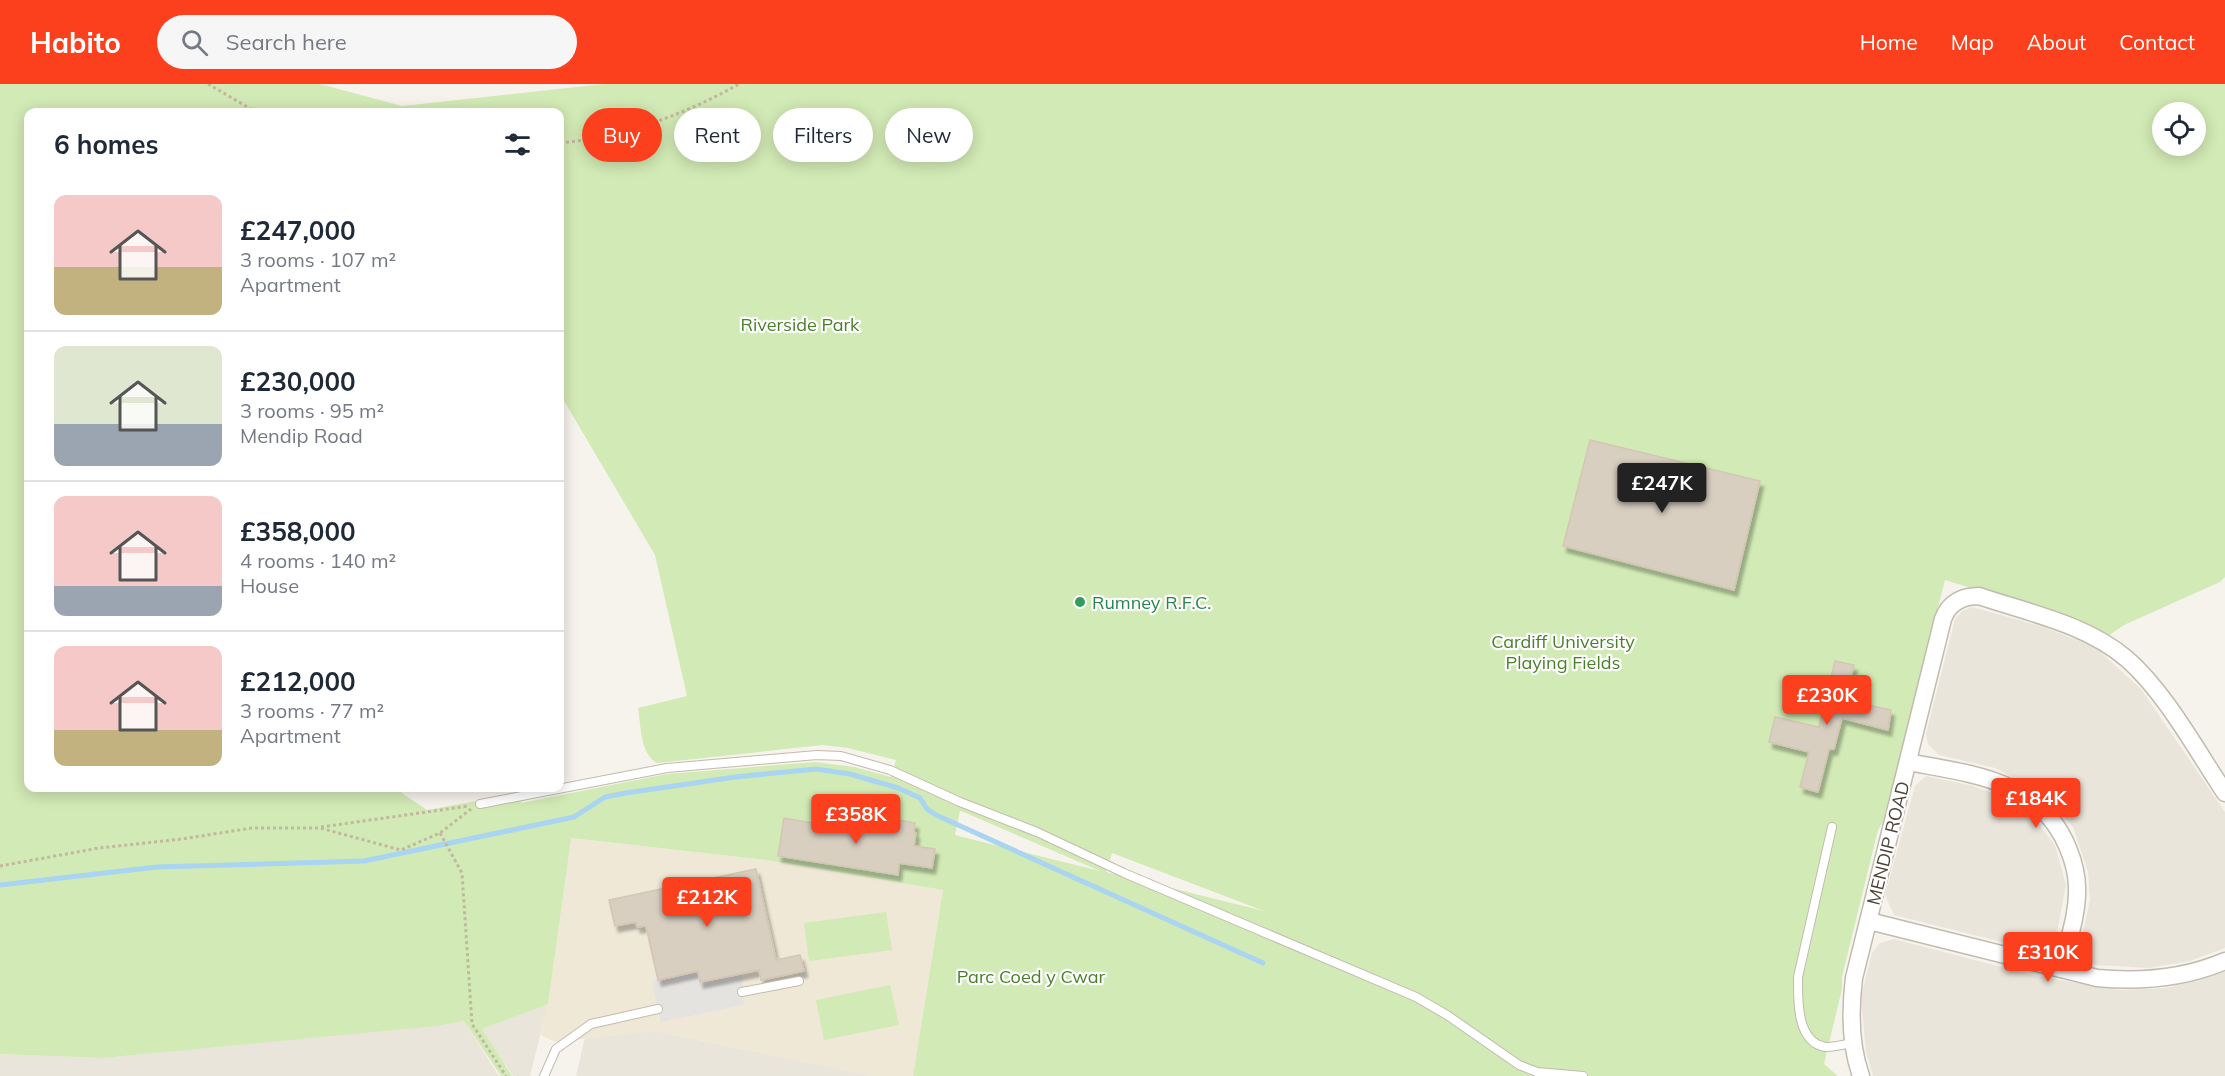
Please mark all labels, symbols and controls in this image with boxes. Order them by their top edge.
search box [157,15,577,69]
text: Habito [30,25,121,60]
icon: search [178,26,211,59]
text: Search here [226,28,347,56]
text: Home [1860,29,1918,55]
text: Map [1951,29,1994,55]
text: About [2027,29,2086,55]
text: Contact [2119,29,2195,55]
map controls [2152,102,2206,156]
button: locate [2152,102,2206,156]
chip: Buy [582,108,662,162]
chip: Rent [674,108,761,162]
chip: Filters [773,108,873,162]
chip: New [885,108,973,162]
text: 6 homes [54,128,158,161]
icon: filters [501,128,534,161]
text: £247,000 [240,214,356,247]
icon: home [102,219,174,291]
text: 3 rooms · 107 m² [240,247,396,272]
text: Apartment [240,272,341,297]
park label: Riverside Park [741,313,860,336]
text: £230,000 [240,365,356,398]
icon: home [102,370,174,442]
text: 3 rooms · 95 m² [240,398,384,423]
text: Mendip Road [240,423,363,448]
pin: £247K [1620,463,1704,514]
text: £247K [1631,470,1693,495]
text: £358,000 [240,515,356,548]
icon: home [102,520,174,592]
text: 4 rooms · 140 m² [240,548,396,573]
text: House [240,573,299,598]
place label: Rumney R.F.C. [1092,591,1211,614]
marker: Rumney R.F.C. [1073,595,1087,609]
park label: Cardiff University Playing Fields [1491,630,1635,674]
text: £212,000 [240,665,356,698]
icon: home [102,670,174,742]
pin: £230K [1785,675,1869,726]
text: £230K [1796,682,1858,707]
text: 3 rooms · 77 m² [240,698,384,723]
text: Apartment [240,723,341,748]
pin: £184K [1994,778,2078,829]
street label: MENDIP ROAD [1862,779,1914,907]
text: £184K [2005,785,2067,810]
pin: £358K [814,794,898,845]
text: £358K [825,801,887,826]
pin: £212K [665,877,749,928]
text: £212K [676,884,738,909]
pin: £310K [2006,932,2090,983]
text: £310K [2017,939,2079,964]
park label: Parc Coed y Cwar [957,965,1106,988]

